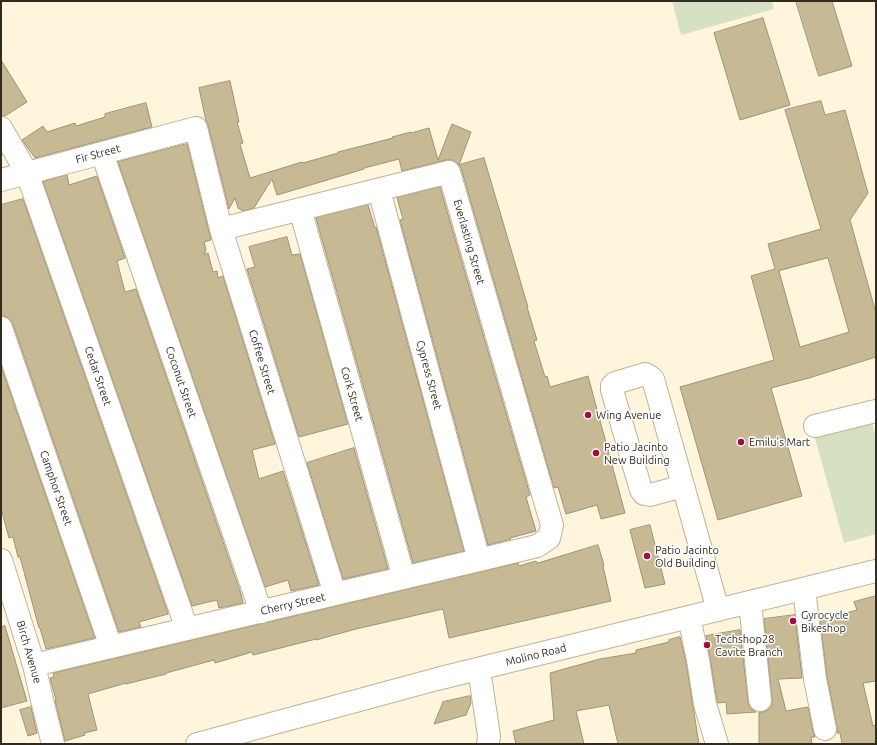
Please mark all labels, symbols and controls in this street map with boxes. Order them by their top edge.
street label: Fir Street [74,142,122,166]
street label: Everlasting Street [451,198,487,286]
street label: Coffee Street [246,328,278,396]
street label: Cypress Street [413,339,445,411]
street label: Cedar Street [82,344,114,408]
street label: Coconut Street [163,344,199,420]
street label: Cork Street [338,365,366,423]
place label: Wing Avenue [596,408,661,422]
marker: Wing Avenue [583,410,593,420]
place label: Emilu's Mart [749,435,810,449]
marker: Emilu's Mart [736,437,746,447]
place label: Patio Jacinto New Building [604,440,670,466]
marker: Patio Jacinto New Building [591,448,601,458]
street label: Camphor Street [37,449,75,527]
place label: Patio Jacinto Old Building [655,543,719,569]
marker: Patio Jacinto Old Building [642,551,652,561]
street label: Cherry Street [259,590,327,618]
place label: Gyrocycle Bikeshop [801,608,849,634]
marker: Gyrocycle Bikeshop [788,616,798,626]
street label: Birch Avenue [14,619,44,685]
place label: Techshop28 Cavite Branch [715,632,783,658]
marker: Techshop28 Cavite Branch [702,640,712,650]
street label: Molino Road [504,641,568,669]

